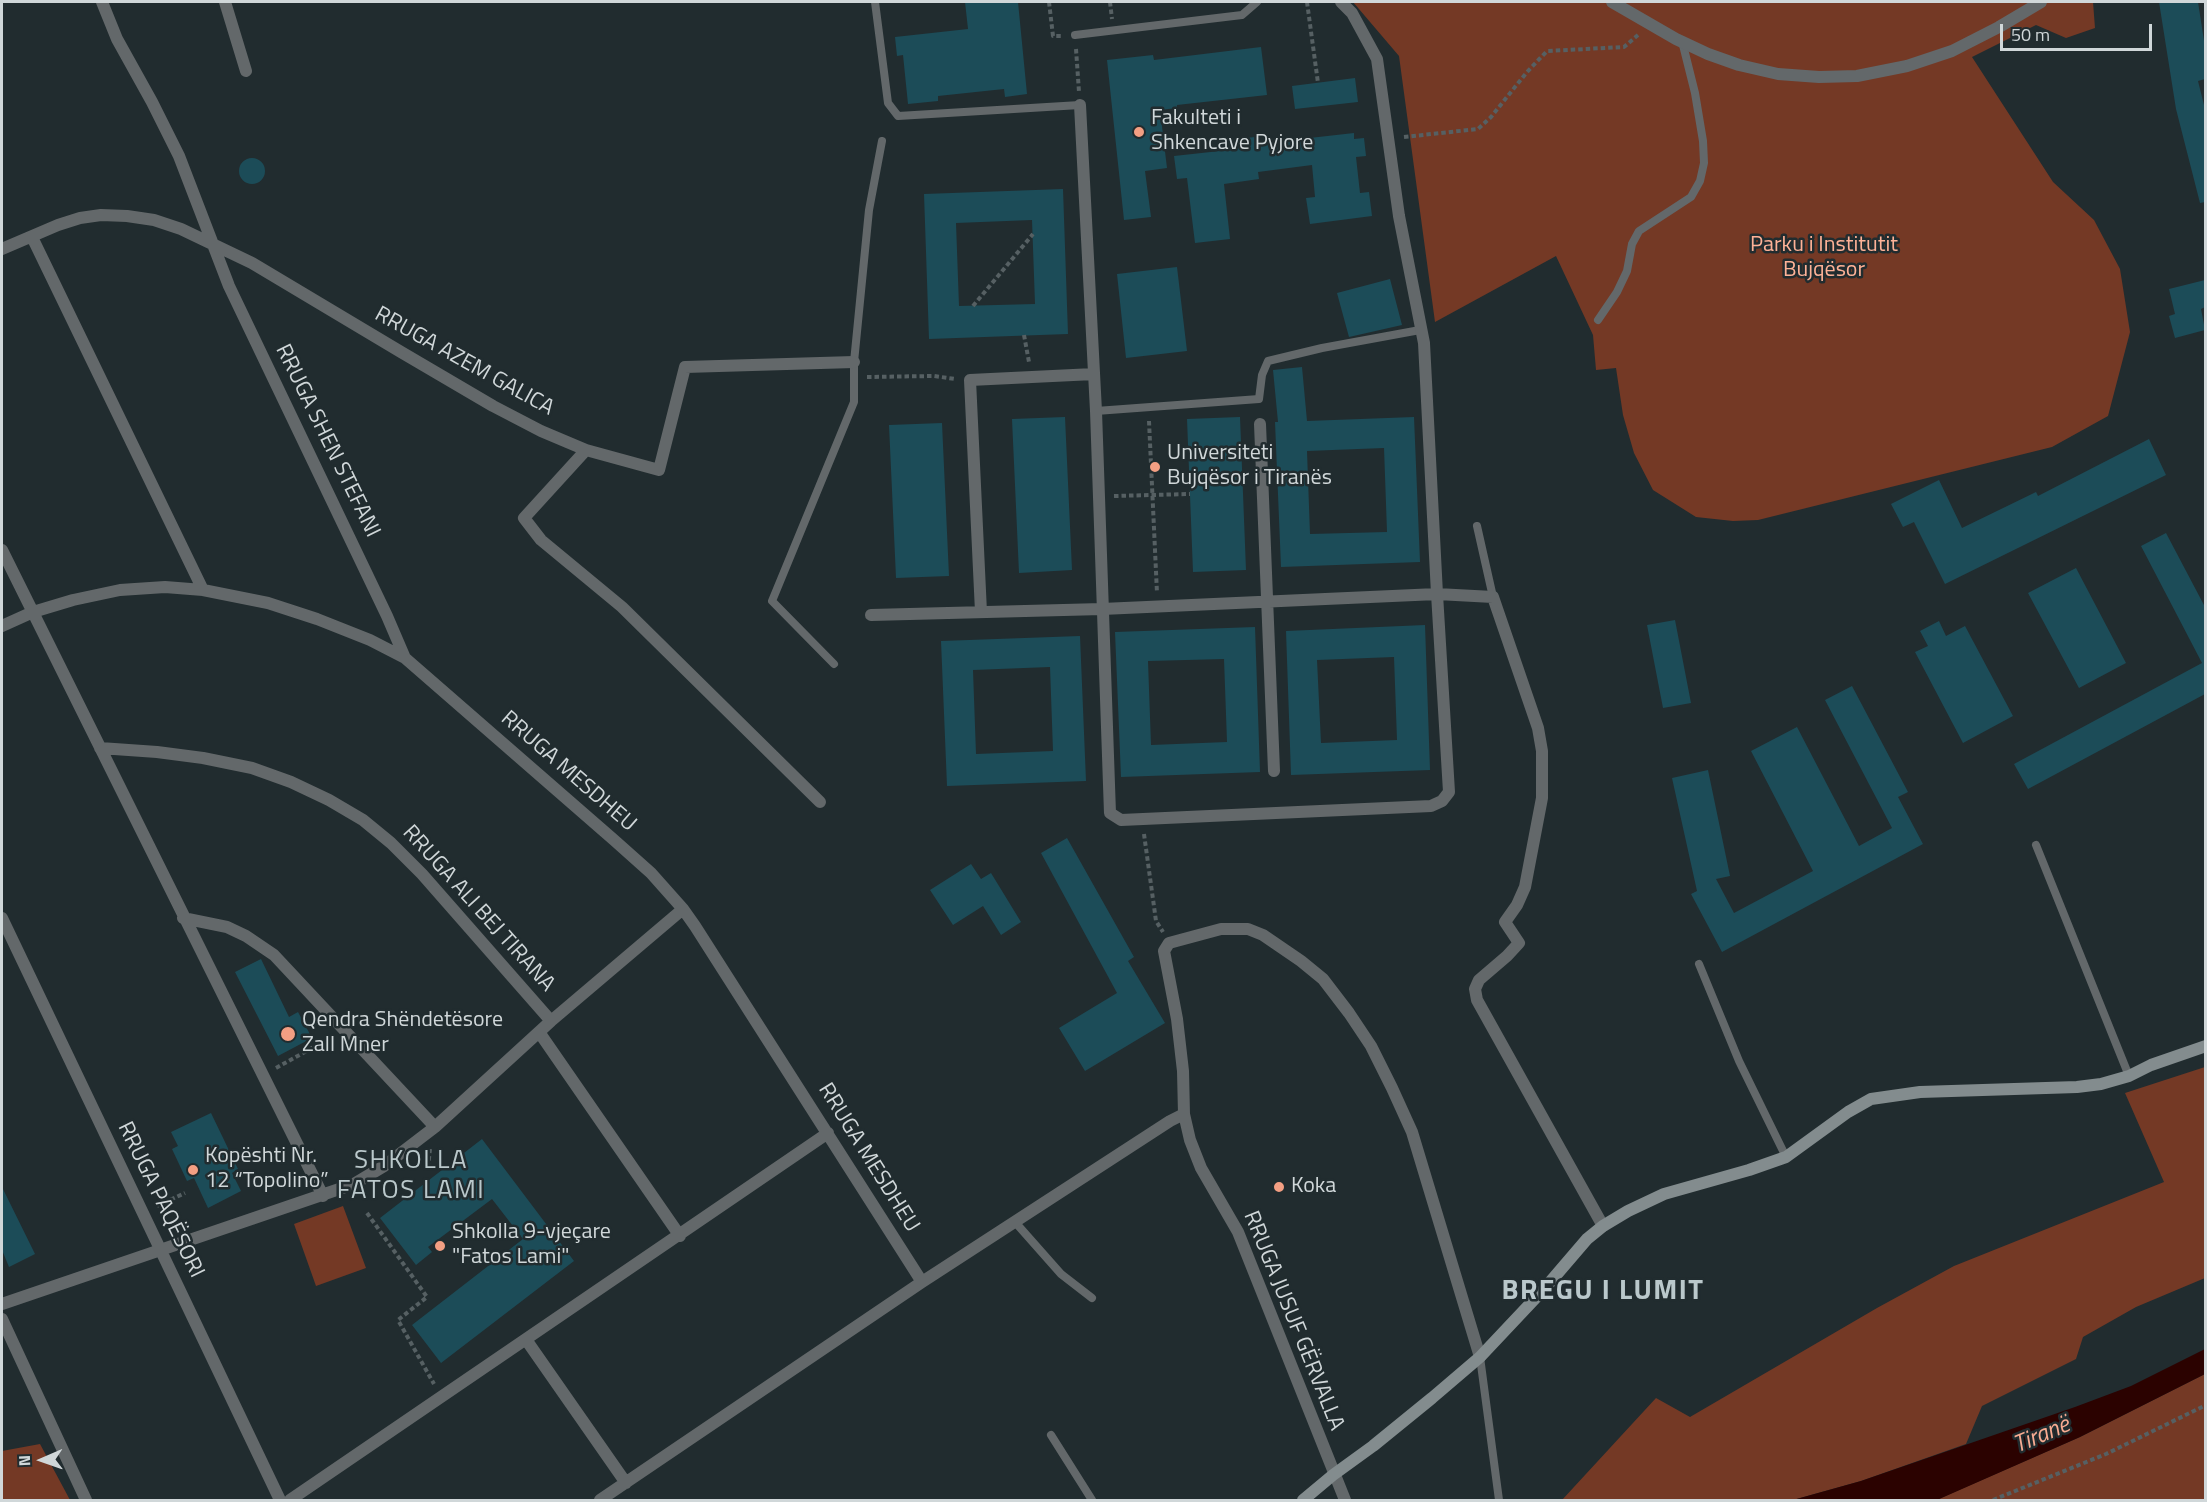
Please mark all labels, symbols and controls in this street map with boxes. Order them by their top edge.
scale bar [2003,12,2154,50]
text: 50 m [2011,21,2050,48]
place label: Fakulteti i Shkencave Pyjore [1151,106,1313,158]
marker: Fakulteti i Shkencave Pyjore [1132,125,1146,139]
park label: Parku i Institutit Bujqësor [1750,233,1898,284]
street label: RRUGA AZEM GALICA [370,302,558,422]
street label: RRUGA SHEN STEFANI [269,340,385,542]
place label: Universiteti Bujqësor i Tiranës [1167,441,1332,493]
marker: Universiteti Bujqësor i Tiranës [1148,460,1162,474]
street label: RRUGA MESDHEU [495,706,641,838]
street label: RRUGA ALI BEJ TIRANA [396,820,560,998]
place label: Qendra Shëndetësore Zall Mner [302,1008,503,1060]
marker: Qendra Shëndetësore Zall Mner [279,1025,297,1043]
street label: RRUGA MESDHEU [812,1079,924,1237]
street label: RRUGA PAQËSORI [111,1118,209,1282]
place label: Kopështi Nr. 12 “Topolino” [205,1144,328,1196]
district label: SHKOLLA FATOS LAMI [337,1146,485,1208]
marker: Kopështi Nr. 12 “Topolino” [186,1163,200,1177]
place label: Koka [1291,1174,1336,1200]
marker: Koka [1272,1180,1286,1194]
street label: RRUGA JUSUF GËRVALLA [1237,1207,1349,1435]
place label: Shkolla 9-vjeçare "Fatos Lami" [452,1220,611,1272]
marker: Shkolla 9-vjeçare "Fatos Lami" [433,1239,447,1253]
district label: BREGU I LUMIT [1501,1275,1705,1309]
water label: Tiranë [2009,1411,2075,1461]
north arrow [12,1430,72,1490]
text: N [12,1455,36,1467]

